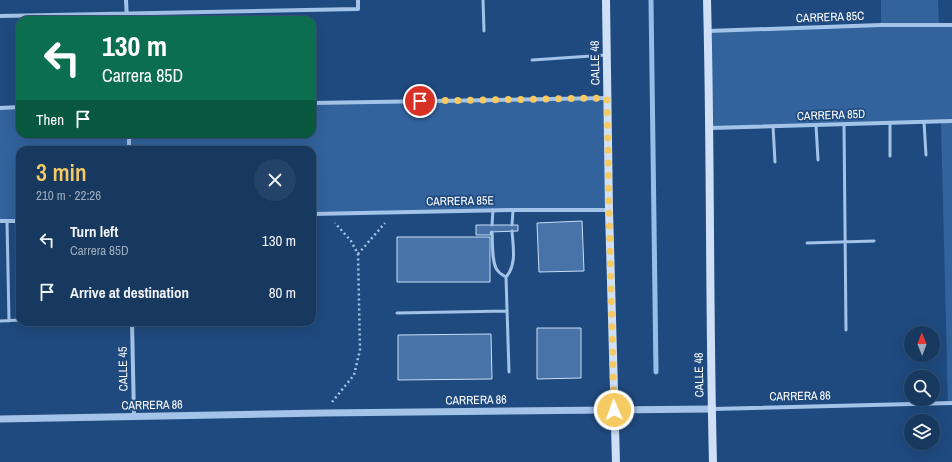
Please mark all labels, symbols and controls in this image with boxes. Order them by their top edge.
street label: CARRERA 85C [796,8,864,26]
text: 130 m [102,27,167,65]
icon: left [36,32,88,84]
street label: CALLE 48 [587,40,603,86]
text: Carrera 85D [102,63,183,88]
pin [403,84,437,118]
icon: arrive [409,90,431,112]
street label: CARRERA 85D [797,106,865,124]
icon: arrive [72,108,94,130]
text: Then [36,109,64,130]
text: 3 min [36,156,87,188]
button: close [254,159,296,201]
text: 210 m · 22:26 [36,187,101,204]
street label: CARRERA 85E [426,192,494,210]
text: Turn left [70,221,118,242]
icon: left [36,229,58,251]
text: 130 m [262,230,296,251]
text: Carrera 85D [70,242,129,259]
icon: arrive [36,281,58,303]
text: Arrive at destination [70,282,189,303]
text: 80 m [269,282,296,303]
north arrow [904,326,940,362]
map controls [904,326,940,450]
street label: CALLE 45 [115,346,131,392]
street label: CALLE 48 [691,352,707,398]
button: search [904,370,940,406]
street label: CARRERA 86 [769,387,831,405]
position arrow [593,389,635,431]
street label: CARRERA 86 [445,391,507,409]
street label: CARRERA 86 [121,396,183,414]
button: layers [904,414,940,450]

